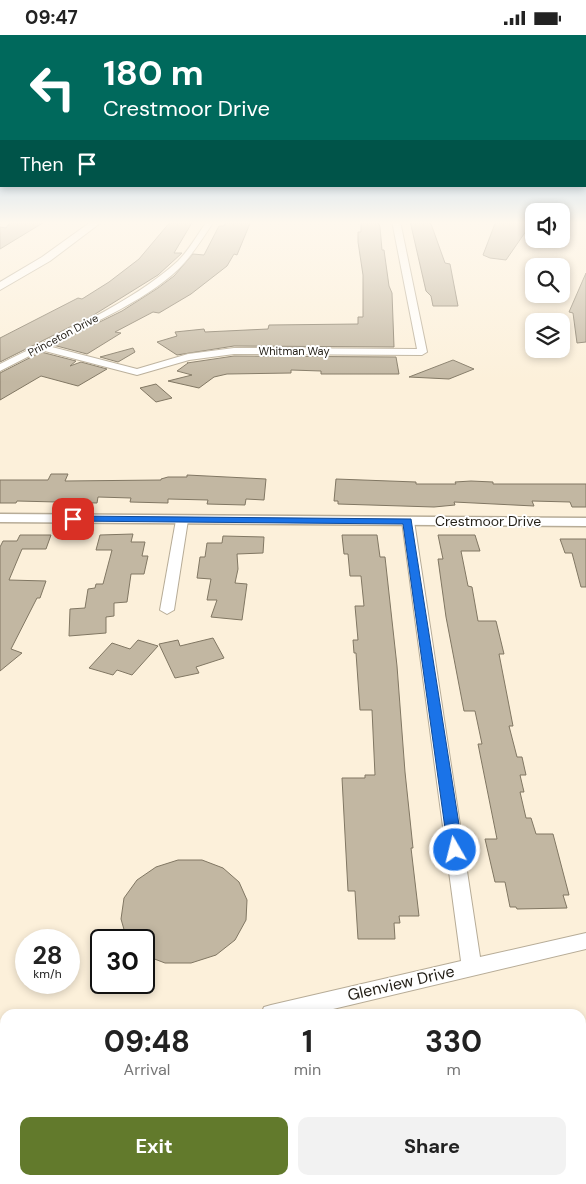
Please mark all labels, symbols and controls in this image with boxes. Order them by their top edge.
text: 09:47 [25,5,78,30]
text: 180 m [103,50,204,96]
icon: left [20,55,85,120]
text: Crestmoor Drive [103,94,270,123]
icon: arrive [73,150,101,178]
text: Then [20,152,63,177]
map controls [525,203,570,358]
button: sound [525,203,570,248]
button: search [525,258,570,303]
street label: Princeton Drive [25,311,101,359]
button: layers [525,313,570,358]
street label: Whitman Way [259,344,330,358]
pin [52,498,94,540]
icon: arrive [59,505,87,533]
street label: Crestmoor Drive [435,512,541,530]
position arrow [428,823,480,875]
speed limit sign: 30 [90,929,155,994]
text: 28 [32,939,63,972]
street label: Glenview Drive [345,960,457,1006]
text: km/h [33,966,62,982]
text: 09:48 [104,1022,190,1061]
text: 1 [302,1022,313,1061]
text: 330 [425,1022,482,1061]
text: Arrival [124,1059,170,1080]
text: min [294,1059,321,1080]
text: m [446,1059,461,1080]
button: Exit [20,1117,288,1175]
button: Share [298,1117,566,1175]

